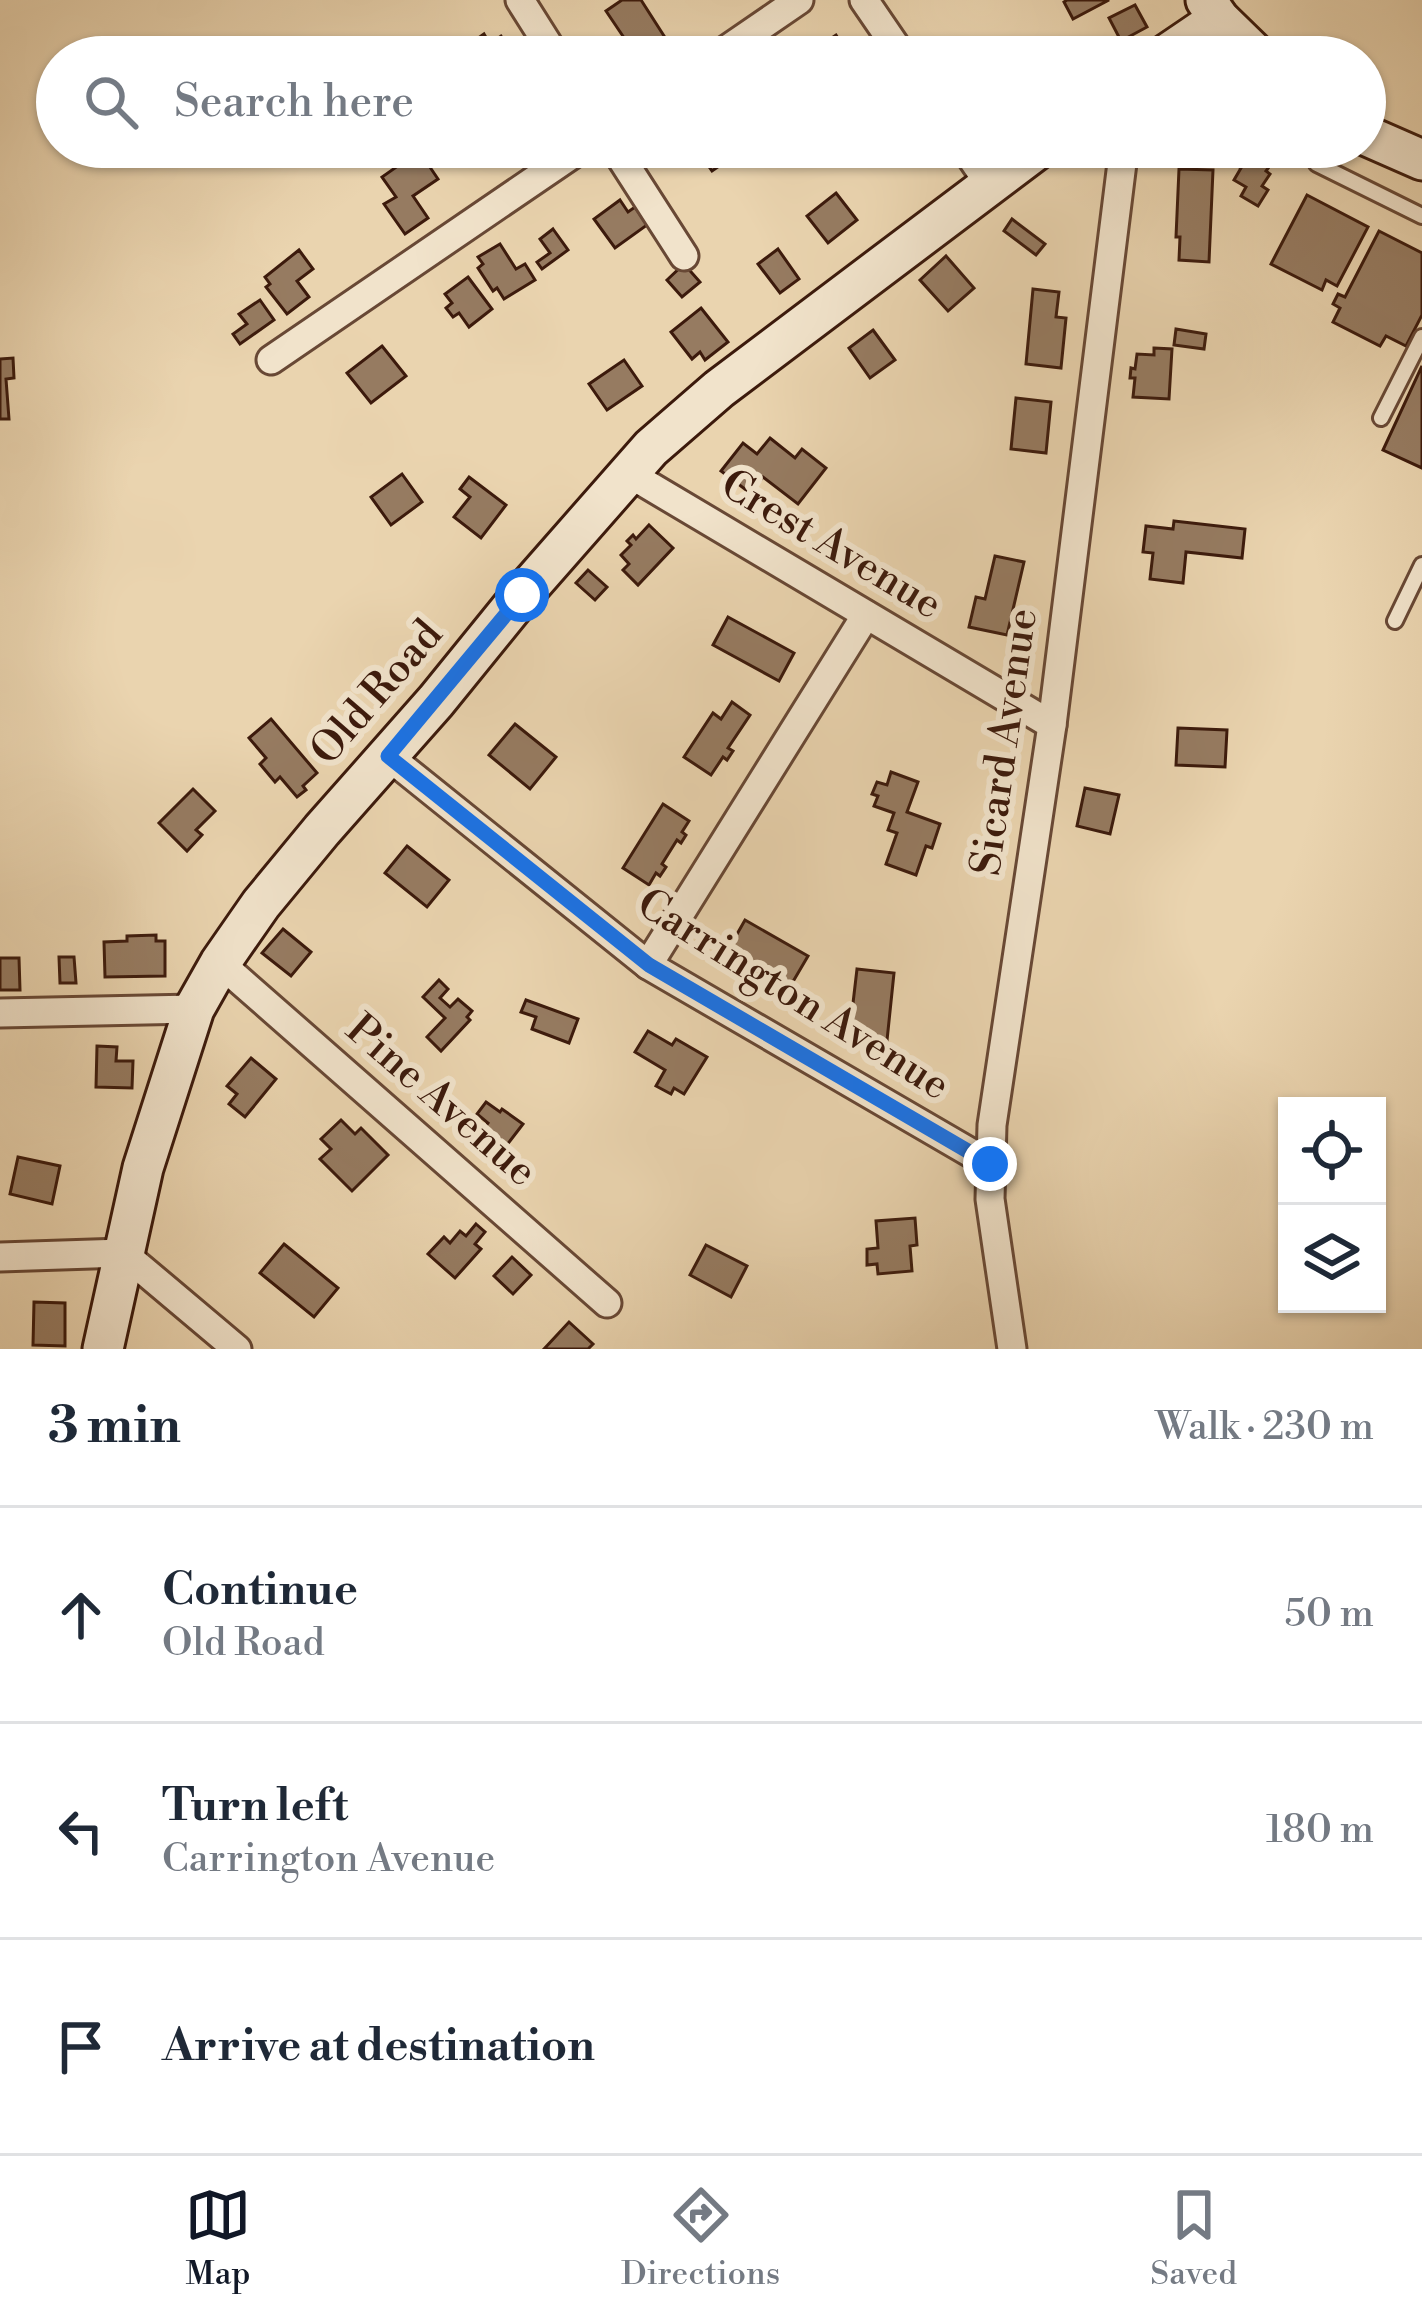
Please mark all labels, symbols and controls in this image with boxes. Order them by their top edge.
search box [36,36,1386,168]
icon: search [78,69,144,135]
text: Search here [174,74,414,131]
street label: Crest Avenue [711,458,951,632]
route start [495,568,549,622]
street label: Sicard Avenue [960,605,1050,879]
street label: Old Road [300,609,455,776]
street label: Carrington Avenue [626,877,959,1113]
street label: Pine Avenue [335,1004,547,1198]
map controls [1278,1097,1386,1313]
button: locate [1278,1097,1386,1205]
route end [963,1137,1017,1191]
button: layers [1278,1205,1386,1313]
text: 3 min [48,1395,181,1459]
text: Walk · 230 m [1155,1403,1374,1452]
text: Continue [162,1562,358,1619]
icon: ahead [48,1582,114,1648]
text: 50 m [1284,1590,1374,1639]
text: Old Road [162,1619,325,1668]
text: Turn left [162,1778,348,1835]
icon: left [48,1798,114,1864]
text: 180 m [1266,1806,1374,1855]
text: Carrington Avenue [162,1835,495,1884]
icon: arrive [48,2014,114,2080]
text: Arrive at destination [162,2018,595,2075]
tab: Map [185,2182,251,2295]
tab: Directions [621,2182,780,2295]
tab: Saved [1150,2182,1237,2295]

